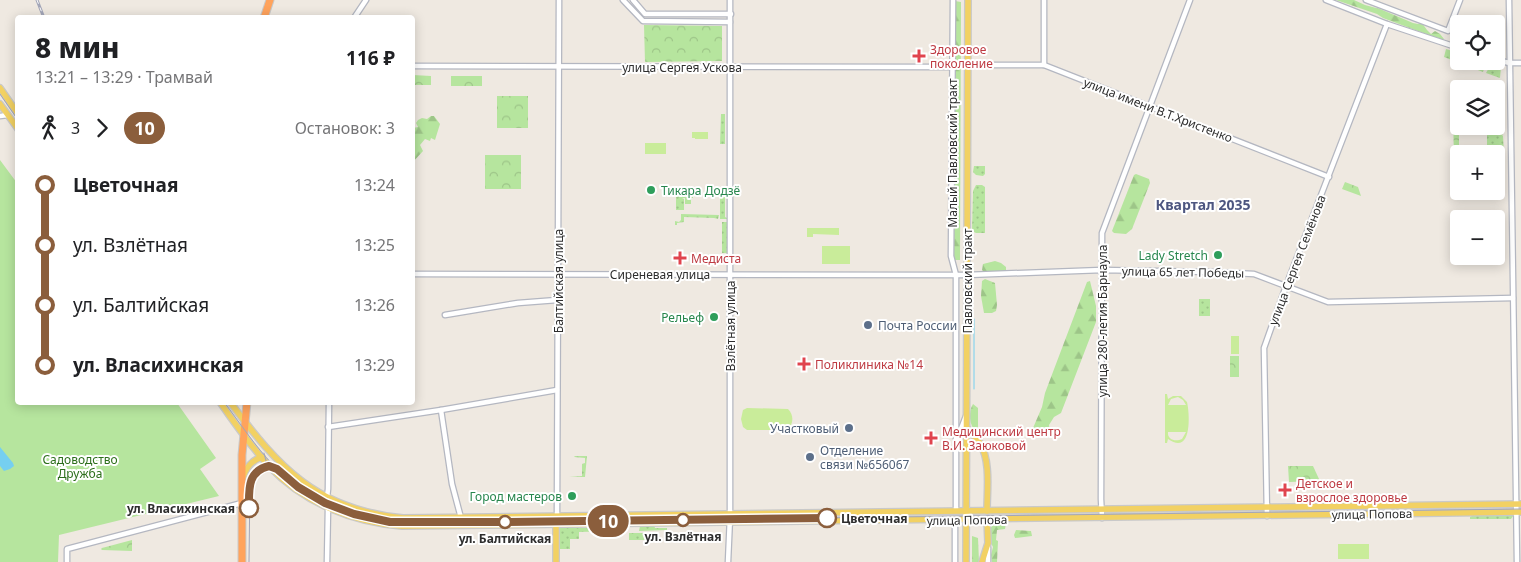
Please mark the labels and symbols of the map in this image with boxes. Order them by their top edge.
place label: Здоровое поколение [930,41,993,72]
marker: Здоровое поколение [912,49,926,63]
street label: улица Сергея Ускова [622,59,742,76]
street label: улица имени В.Т.Христенко [1081,74,1235,146]
street label: Малый Павловский тракт [944,78,961,228]
place label: Тикара Додзё [661,182,741,199]
marker: Тикара Додзё [645,184,657,196]
street label: улица Сергея Семёнова [1264,192,1330,328]
district label: Квартал 2035 [1156,195,1250,214]
street label: Павловский тракт [959,228,976,334]
street label: Балтийская улица [550,229,567,333]
street label: улица 280-летия Барнаула [1094,245,1111,397]
place label: Lady Stretch [1138,247,1208,264]
marker: Lady Stretch [1212,249,1224,261]
place label: Медиста [691,250,741,267]
marker: Медиста [673,251,687,265]
street label: улица 65 лет Победы [1122,262,1244,282]
street label: Сиреневая улица [610,266,710,283]
street label: Взлётная улица [722,281,739,371]
place label: Рельеф [661,309,704,326]
marker: Рельеф [708,311,720,323]
place label: Почта России [878,317,957,334]
marker: Почта России [862,319,874,331]
place label: Поликлиника №14 [815,356,923,373]
marker: Поликлиника №14 [797,357,811,371]
place label: Участковый [770,420,839,437]
marker: Участковый [843,422,855,434]
place label: Медицинский центр В.И. Заюковой [942,423,1061,454]
marker: Медицинский центр В.И. Заюковой [924,431,938,445]
place label: Отделение связи №656067 [820,442,910,473]
park label: Садоводство Дружба [42,451,118,482]
marker: Отделение связи №656067 [804,451,816,463]
place label: Детское и взрослое здоровье [1296,475,1408,506]
marker: Детское и взрослое здоровье [1278,483,1292,497]
place label: Город мастеров [469,488,562,505]
marker: Город мастеров [566,490,578,502]
marker: ул. Власихинская [239,498,259,518]
place label: ул. Власихинская [126,500,235,517]
line badge: 10 [586,505,630,537]
street label: улица Попова [1331,505,1413,523]
marker: Цветочная [817,508,837,528]
place label: Цветочная [841,510,908,527]
street label: улица Попова [926,511,1008,529]
marker: ул. Взлётная [676,513,690,527]
marker: ул. Балтийская [498,515,512,529]
place label: ул. Взлётная [643,528,722,545]
place label: ул. Балтийская [458,530,551,547]

